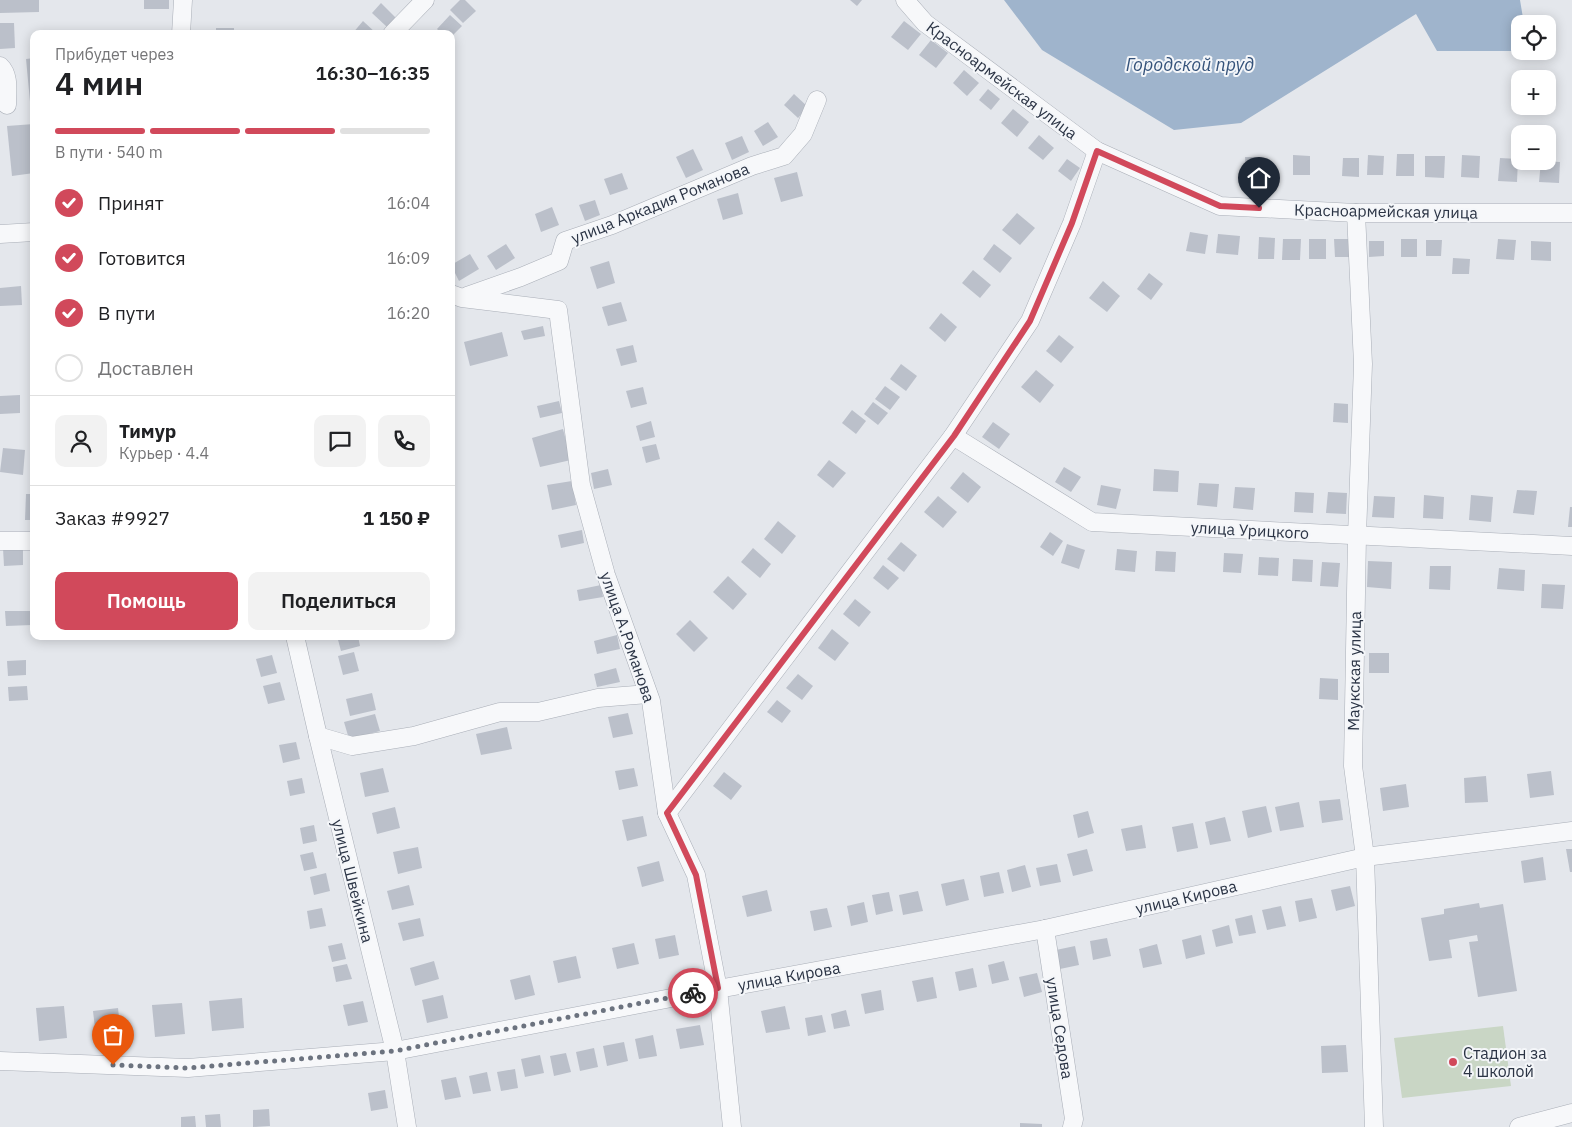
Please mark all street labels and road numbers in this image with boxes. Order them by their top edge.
street label: Красноармейская улица [923,17,1082,144]
street label: улица Аркадия Романова [568,158,752,248]
street label: Красноармейская улица [1294,199,1479,223]
street label: улица Урицкого [1190,517,1310,543]
street label: улица А.Романова [596,569,660,705]
street label: Маукская улица [1343,610,1365,731]
street label: улица Швейкина [328,817,378,945]
street label: улица Кирова [1133,876,1239,918]
street label: улица Кирова [736,957,842,995]
street label: улица Седова [1042,976,1078,1081]

